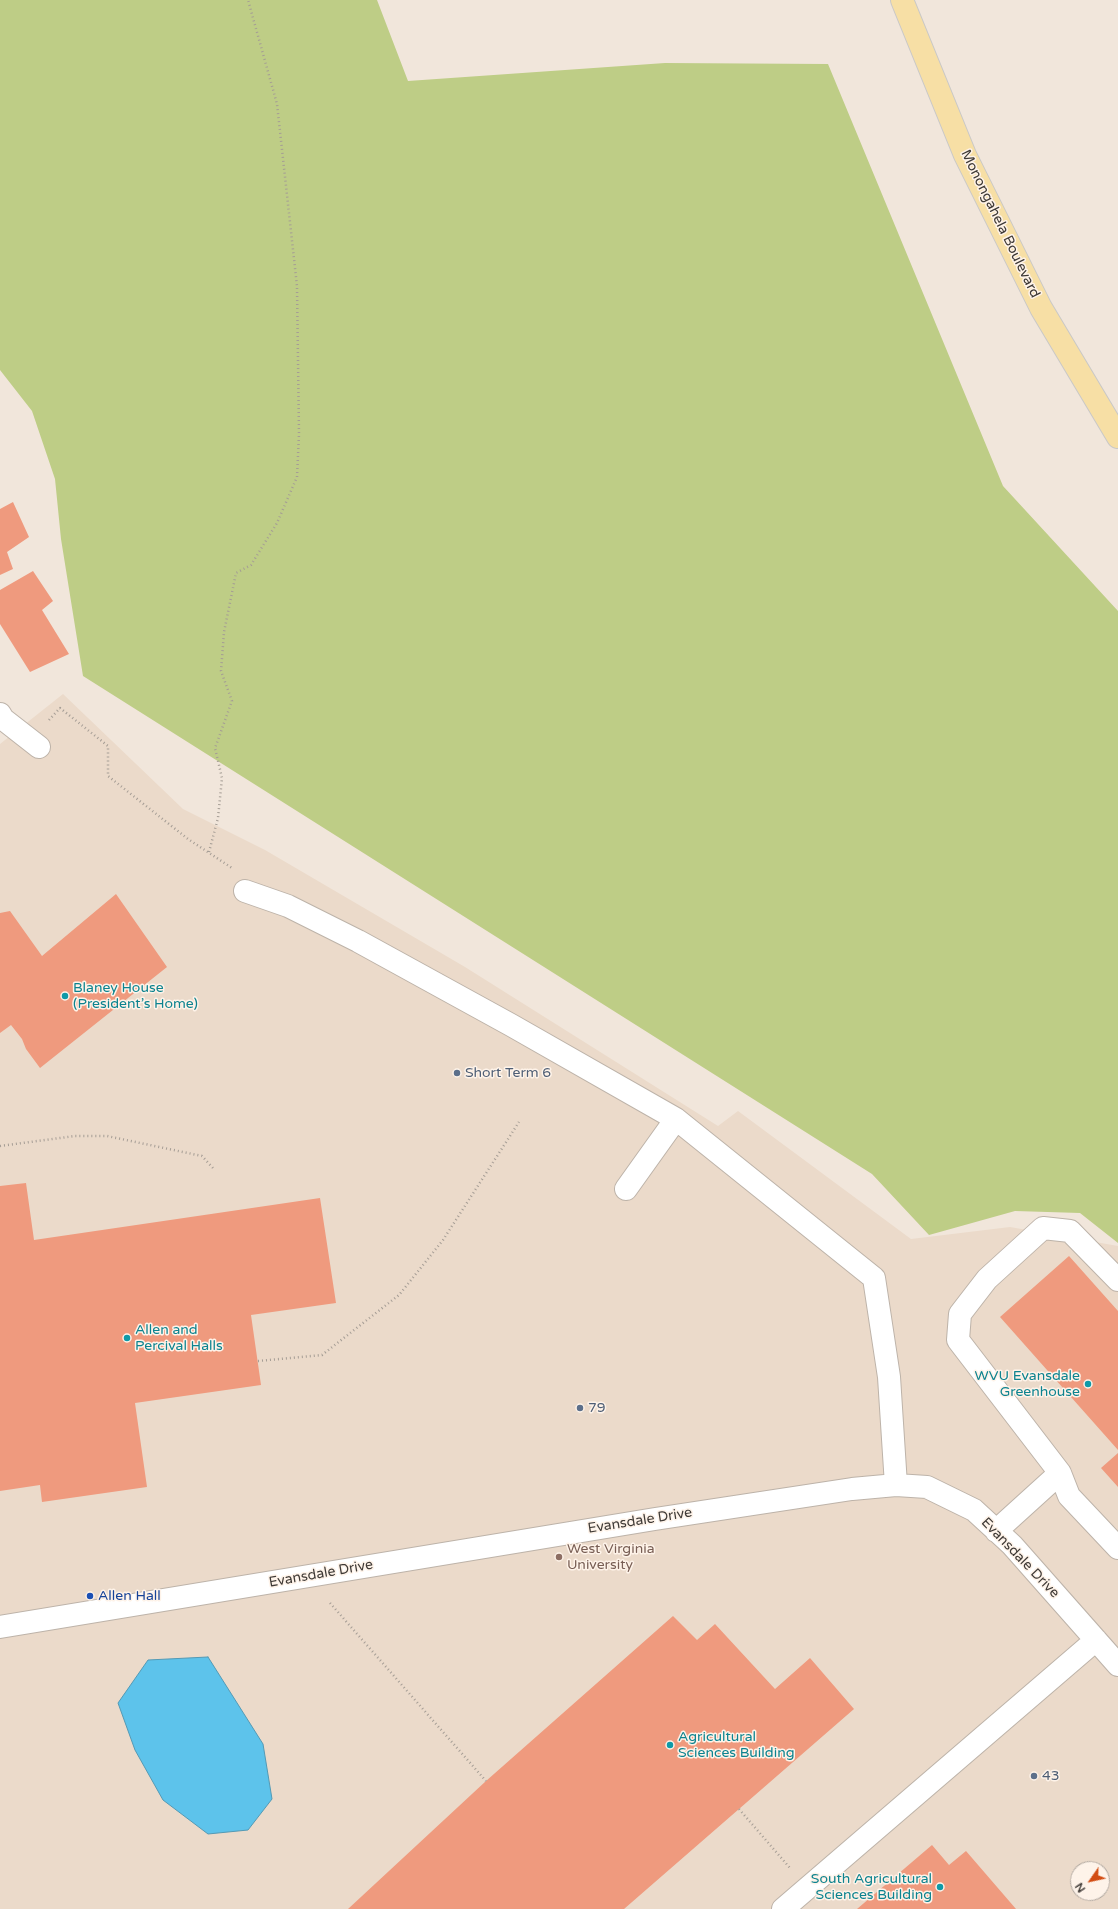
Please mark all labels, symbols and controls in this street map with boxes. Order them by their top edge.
street label: Monongahela Boulevard [957,147,1043,301]
place label: Blaney House (President’s Home) [73,980,198,1012]
marker: Blaney House (President’s Home) [60,991,70,1001]
place label: Short Term 6 [465,1065,551,1081]
marker: Short Term 6 [452,1068,462,1078]
place label: Allen and Percival Halls [135,1322,223,1354]
marker: Allen and Percival Halls [122,1333,132,1343]
place label: WVU Evansdale Greenhouse [975,1368,1080,1400]
marker: WVU Evansdale Greenhouse [1083,1379,1093,1389]
place label: 79 [588,1400,606,1416]
marker: 79 [575,1403,585,1413]
street label: Evansdale Drive [587,1504,693,1538]
street label: Evansdale Drive [977,1514,1063,1602]
place label: West Virginia University [567,1541,655,1574]
marker: West Virginia University [554,1552,564,1562]
street label: Evansdale Drive [268,1557,374,1591]
place label: Allen Hall [98,1588,161,1604]
marker: Allen Hall [85,1591,95,1601]
place label: Agricultural Sciences Building [678,1729,794,1762]
marker: Agricultural Sciences Building [665,1740,675,1750]
place label: 43 [1042,1768,1060,1784]
marker: 43 [1029,1771,1039,1781]
north arrow [1070,1861,1110,1901]
place label: South Agricultural Sciences Building [811,1871,932,1904]
text: N [1073,1880,1088,1895]
marker: South Agricultural Sciences Building [935,1882,945,1892]

